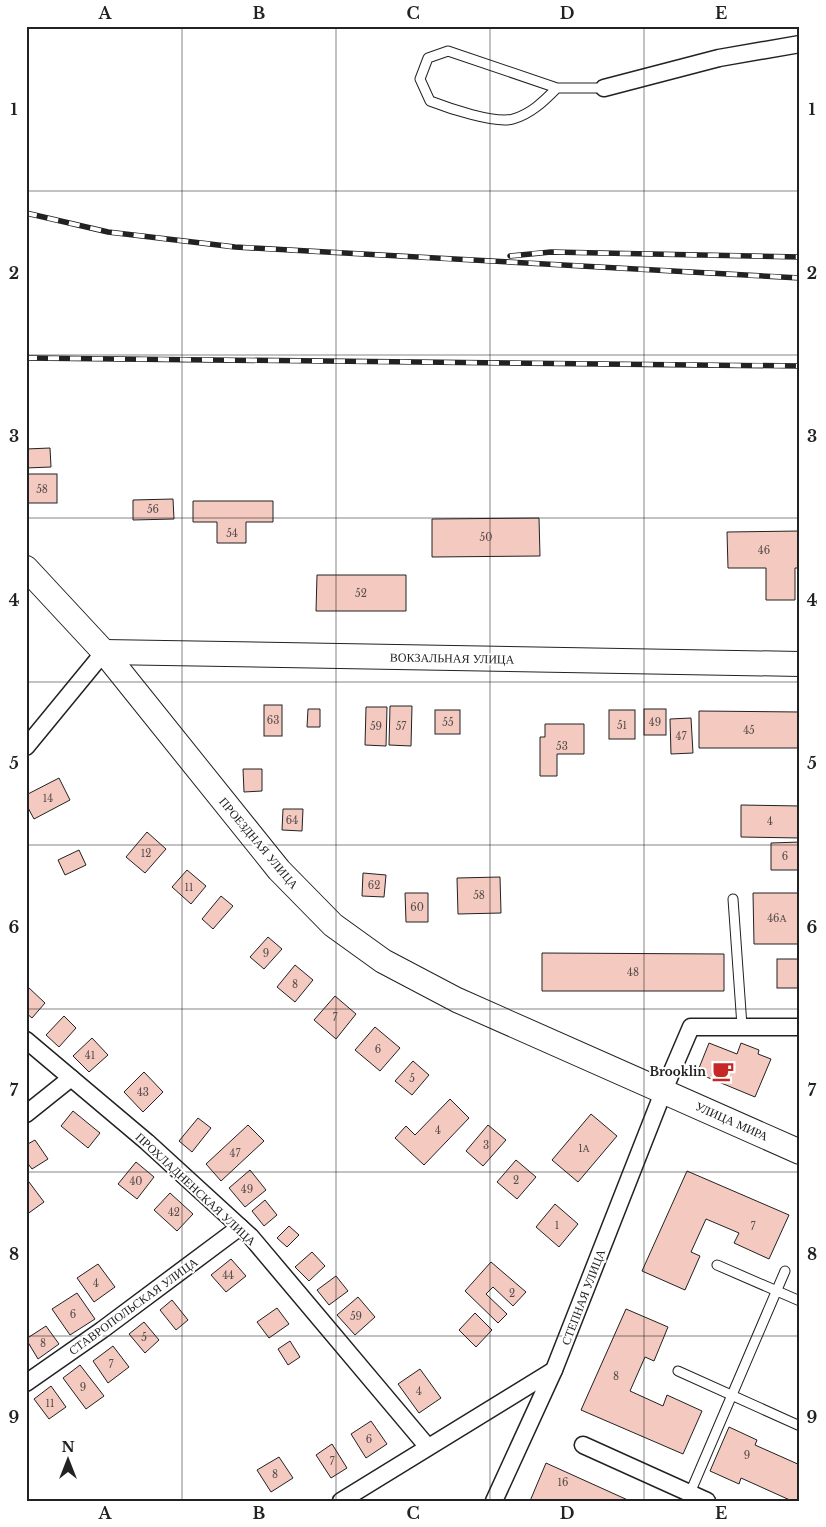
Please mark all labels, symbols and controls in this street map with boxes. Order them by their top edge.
text: A [98,3,113,23]
text: B [253,3,266,23]
text: C [406,3,420,23]
text: D [560,3,574,23]
text: E [715,3,727,23]
text: 1 [11,99,18,119]
text: 1 [809,99,816,119]
text: 2 [9,263,19,283]
text: 2 [807,263,817,283]
text: 3 [9,426,19,446]
text: 3 [807,426,817,446]
house number: 58 [36,483,48,496]
house number: 56 [147,503,159,516]
house number: 54 [226,527,238,540]
house number: 50 [480,531,492,544]
house number: 46 [758,544,770,557]
house number: 52 [355,587,367,600]
text: 4 [9,590,19,610]
text: 4 [807,590,817,610]
street label: ВОКЗАЛЬНАЯ УЛИЦА [390,649,515,667]
house number: 63 [267,714,279,727]
house number: 55 [442,716,454,729]
house number: 49 [649,716,661,729]
house number: 51 [617,719,627,732]
house number: 59 [370,720,382,733]
house number: 57 [396,720,407,733]
house number: 45 [743,724,755,737]
house number: 47 [676,730,687,743]
house number: 53 [556,740,568,753]
text: 5 [9,753,19,773]
text: 5 [807,753,817,773]
house number: 14 [43,792,53,805]
street label: ПРОЕЗДНАЯ УЛИЦА [216,794,302,892]
house number: 64 [286,814,298,827]
house number: 4 [767,815,773,828]
house number: 12 [141,847,151,860]
house number: 6 [782,850,788,863]
house number: 62 [368,879,380,892]
house number: 11 [185,881,193,894]
house number: 58 [473,889,485,902]
house number: 60 [410,901,424,914]
house number: 46А [767,912,788,925]
text: 6 [9,917,20,937]
text: 6 [807,917,818,937]
house number: 9 [263,947,269,960]
house number: 48 [627,966,639,979]
house number: 8 [292,978,298,991]
house number: 7 [332,1011,338,1024]
house number: 6 [375,1043,381,1056]
house number: 41 [85,1049,95,1062]
cafe icon: Brooklin [710,1058,736,1084]
place label: Brooklin [649,1064,706,1079]
house number: 5 [409,1072,415,1085]
text: 7 [10,1080,19,1100]
text: 7 [808,1080,817,1100]
house number: 43 [137,1086,149,1099]
street label: УЛИЦА МИРА [693,1098,771,1144]
house number: 4 [435,1124,441,1137]
street label: ПРОХЛАДНЕНСКАЯ УЛИЦА [133,1129,259,1249]
house number: 3 [483,1139,489,1152]
house number: 1А [578,1142,591,1155]
house number: 47 [230,1147,241,1160]
house number: 2 [513,1174,519,1187]
house number: 40 [130,1175,143,1188]
house number: 49 [241,1183,253,1196]
house number: 42 [168,1206,180,1219]
house number: 1 [555,1219,559,1232]
house number: 7 [750,1220,756,1233]
text: 8 [9,1244,19,1264]
text: 8 [807,1244,817,1264]
street label: СТЕПНАЯ УЛИЦА [558,1247,608,1347]
street label: СТАВРОПОЛЬСКАЯ УЛИЦА [66,1254,201,1358]
house number: 44 [222,1269,234,1282]
house number: 4 [93,1277,99,1290]
house number: 2 [509,1287,515,1300]
house number: 6 [70,1308,76,1321]
house number: 59 [350,1310,362,1323]
house number: 5 [141,1331,147,1344]
house number: 8 [40,1337,46,1350]
house number: 7 [108,1358,114,1371]
house number: 8 [613,1370,619,1383]
house number: 9 [80,1381,86,1394]
house number: 4 [416,1385,422,1398]
house number: 11 [46,1397,54,1410]
text: 9 [9,1407,20,1427]
text: 9 [807,1407,818,1427]
house number: 6 [366,1433,372,1446]
north arrow [42,1434,92,1484]
text: N [61,1438,75,1456]
house number: 9 [744,1449,750,1462]
house number: 7 [329,1455,335,1468]
house number: 8 [272,1468,278,1481]
house number: 16 [558,1476,568,1489]
text: A [98,1503,113,1523]
text: B [253,1503,266,1523]
text: C [406,1503,420,1523]
text: D [560,1503,574,1523]
text: E [715,1503,727,1523]

